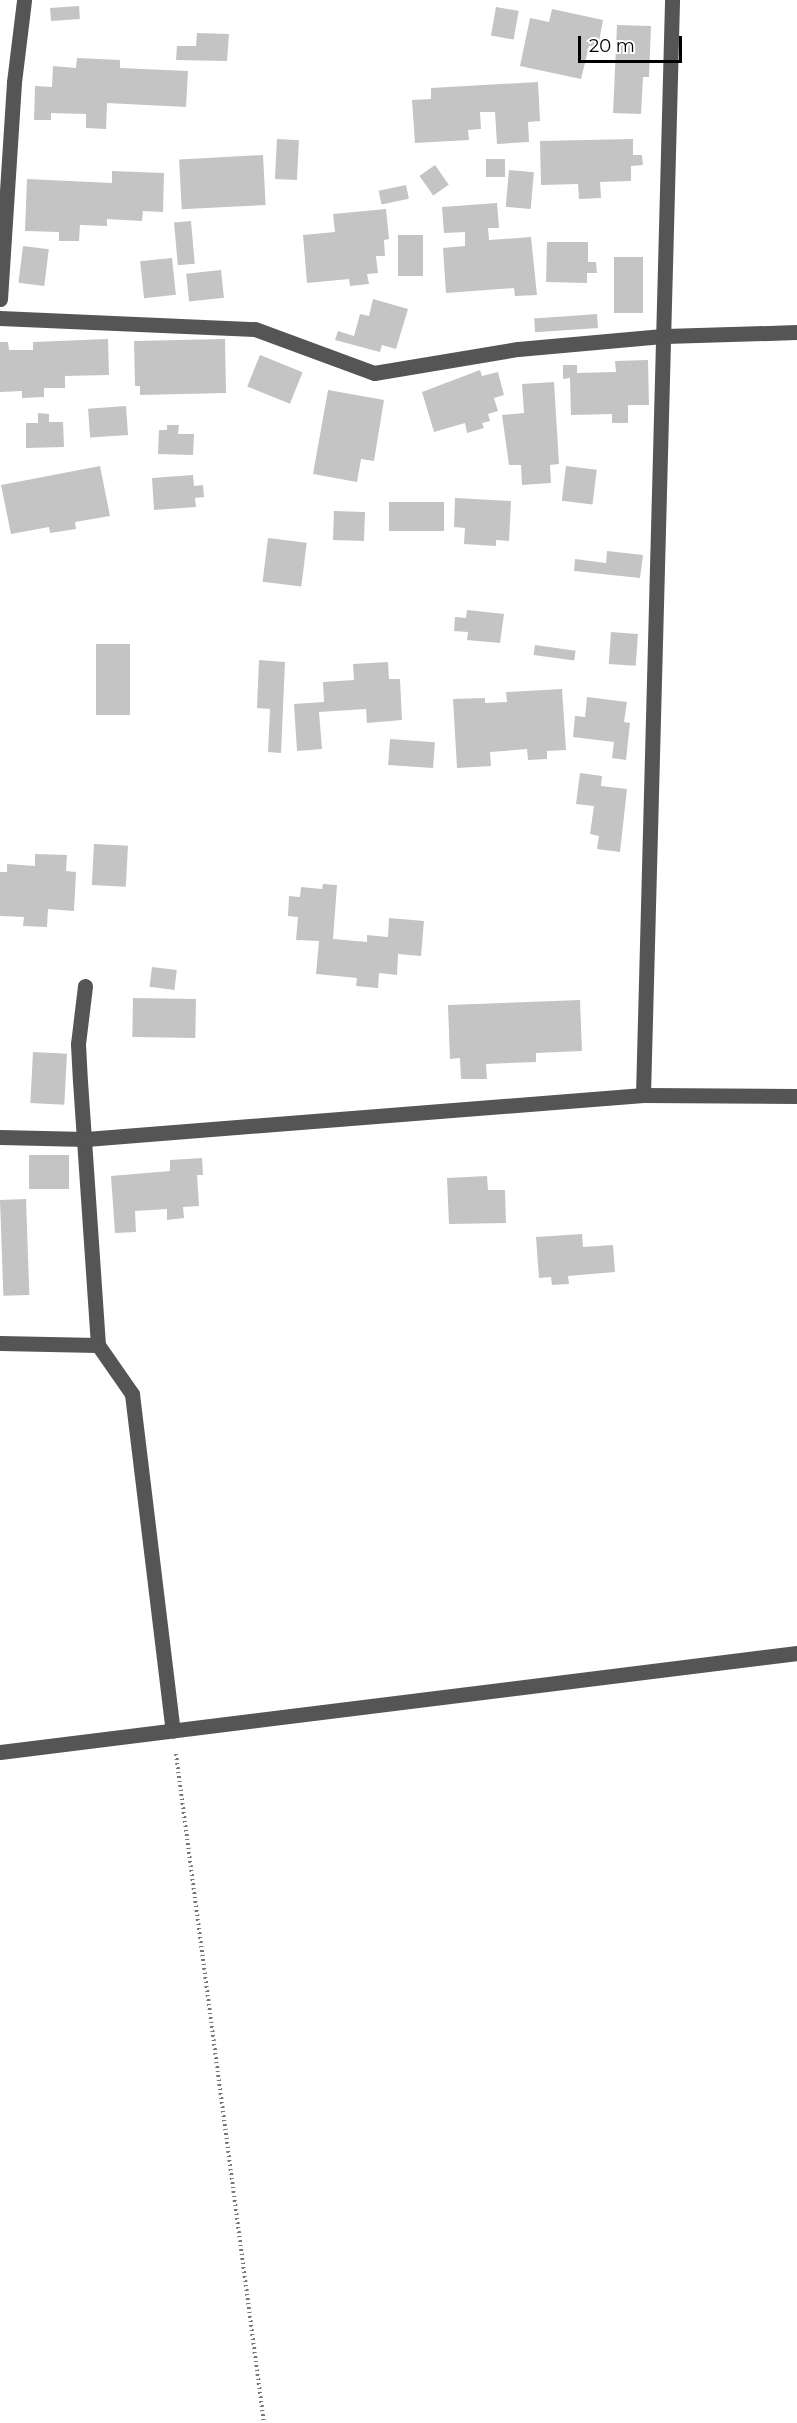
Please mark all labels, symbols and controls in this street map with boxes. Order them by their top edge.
scale bar [581,24,684,62]
text: 20 m [589,35,635,57]

